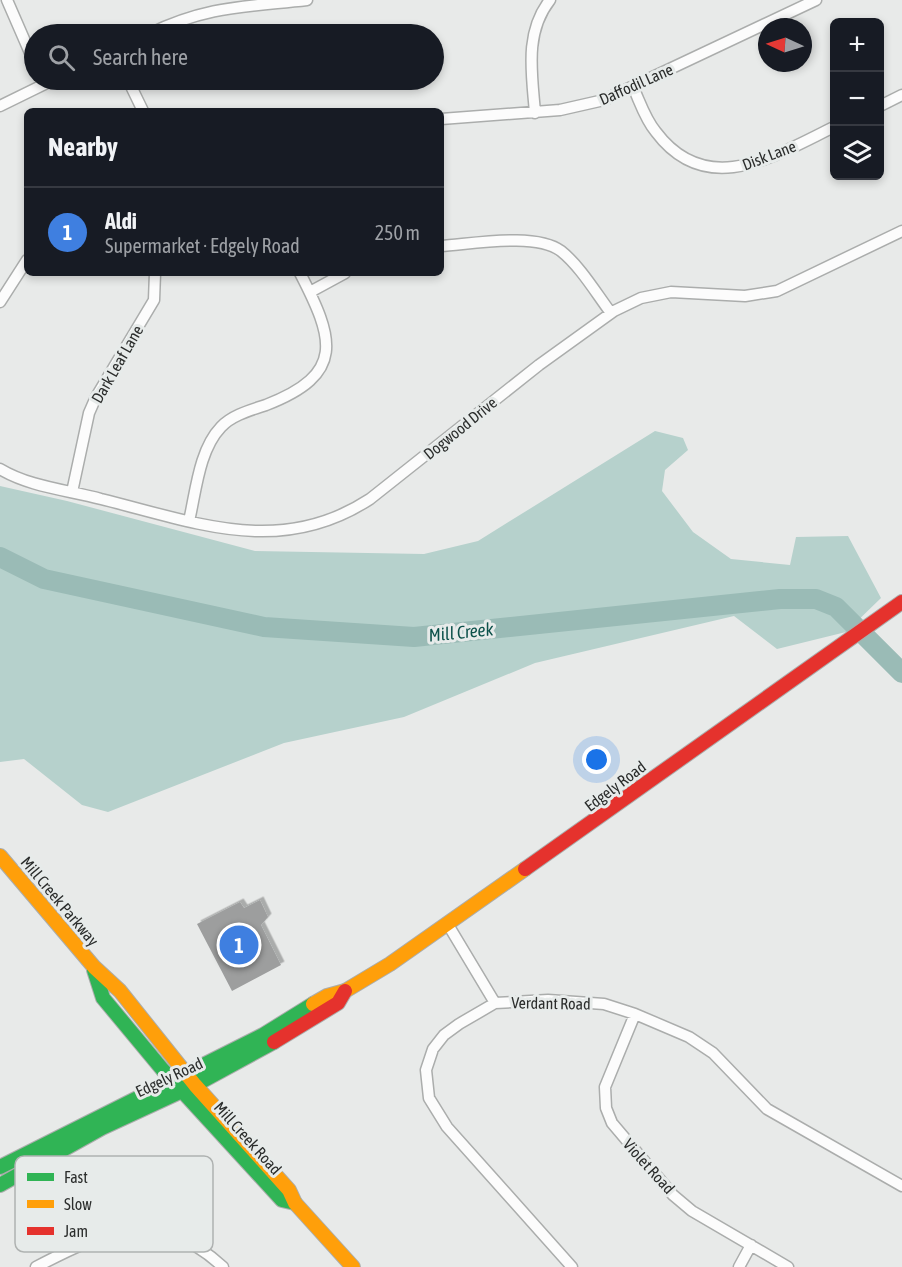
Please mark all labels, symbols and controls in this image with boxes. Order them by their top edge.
north arrow [758,18,812,72]
map controls [830,18,884,180]
button: + [830,18,884,72]
search box [24,24,444,90]
icon: search [45,41,78,74]
text: Search here [93,44,188,70]
street label: Daffodil Lane [596,60,676,108]
button: − [830,72,884,126]
button: layers [830,126,884,180]
text: Nearby [48,132,118,162]
street label: Disk Lane [740,137,798,173]
text: Aldi [105,208,137,234]
text: 1 [63,221,72,244]
text: 250 m [375,221,420,244]
text: Supermarket · Edgely Road [105,234,300,257]
street label: Dark Leaf Lane [88,322,146,406]
street label: Dogwood Drive [420,393,501,464]
water label: Mill Creek [428,618,495,646]
your location [582,745,611,774]
street label: Edgely Road [581,757,650,816]
street label: Mill Creek Parkway [17,853,103,950]
pin: 1 [220,922,258,968]
street label: Verdant Road [511,993,591,1013]
street label: Edgely Road [133,1054,206,1101]
street label: Mill Creek Road [211,1098,285,1178]
street label: Violet Road [620,1135,678,1197]
legend [15,1156,213,1252]
text: Fast [64,1168,88,1186]
text: Slow [64,1195,92,1213]
text: Jam [64,1222,88,1240]

